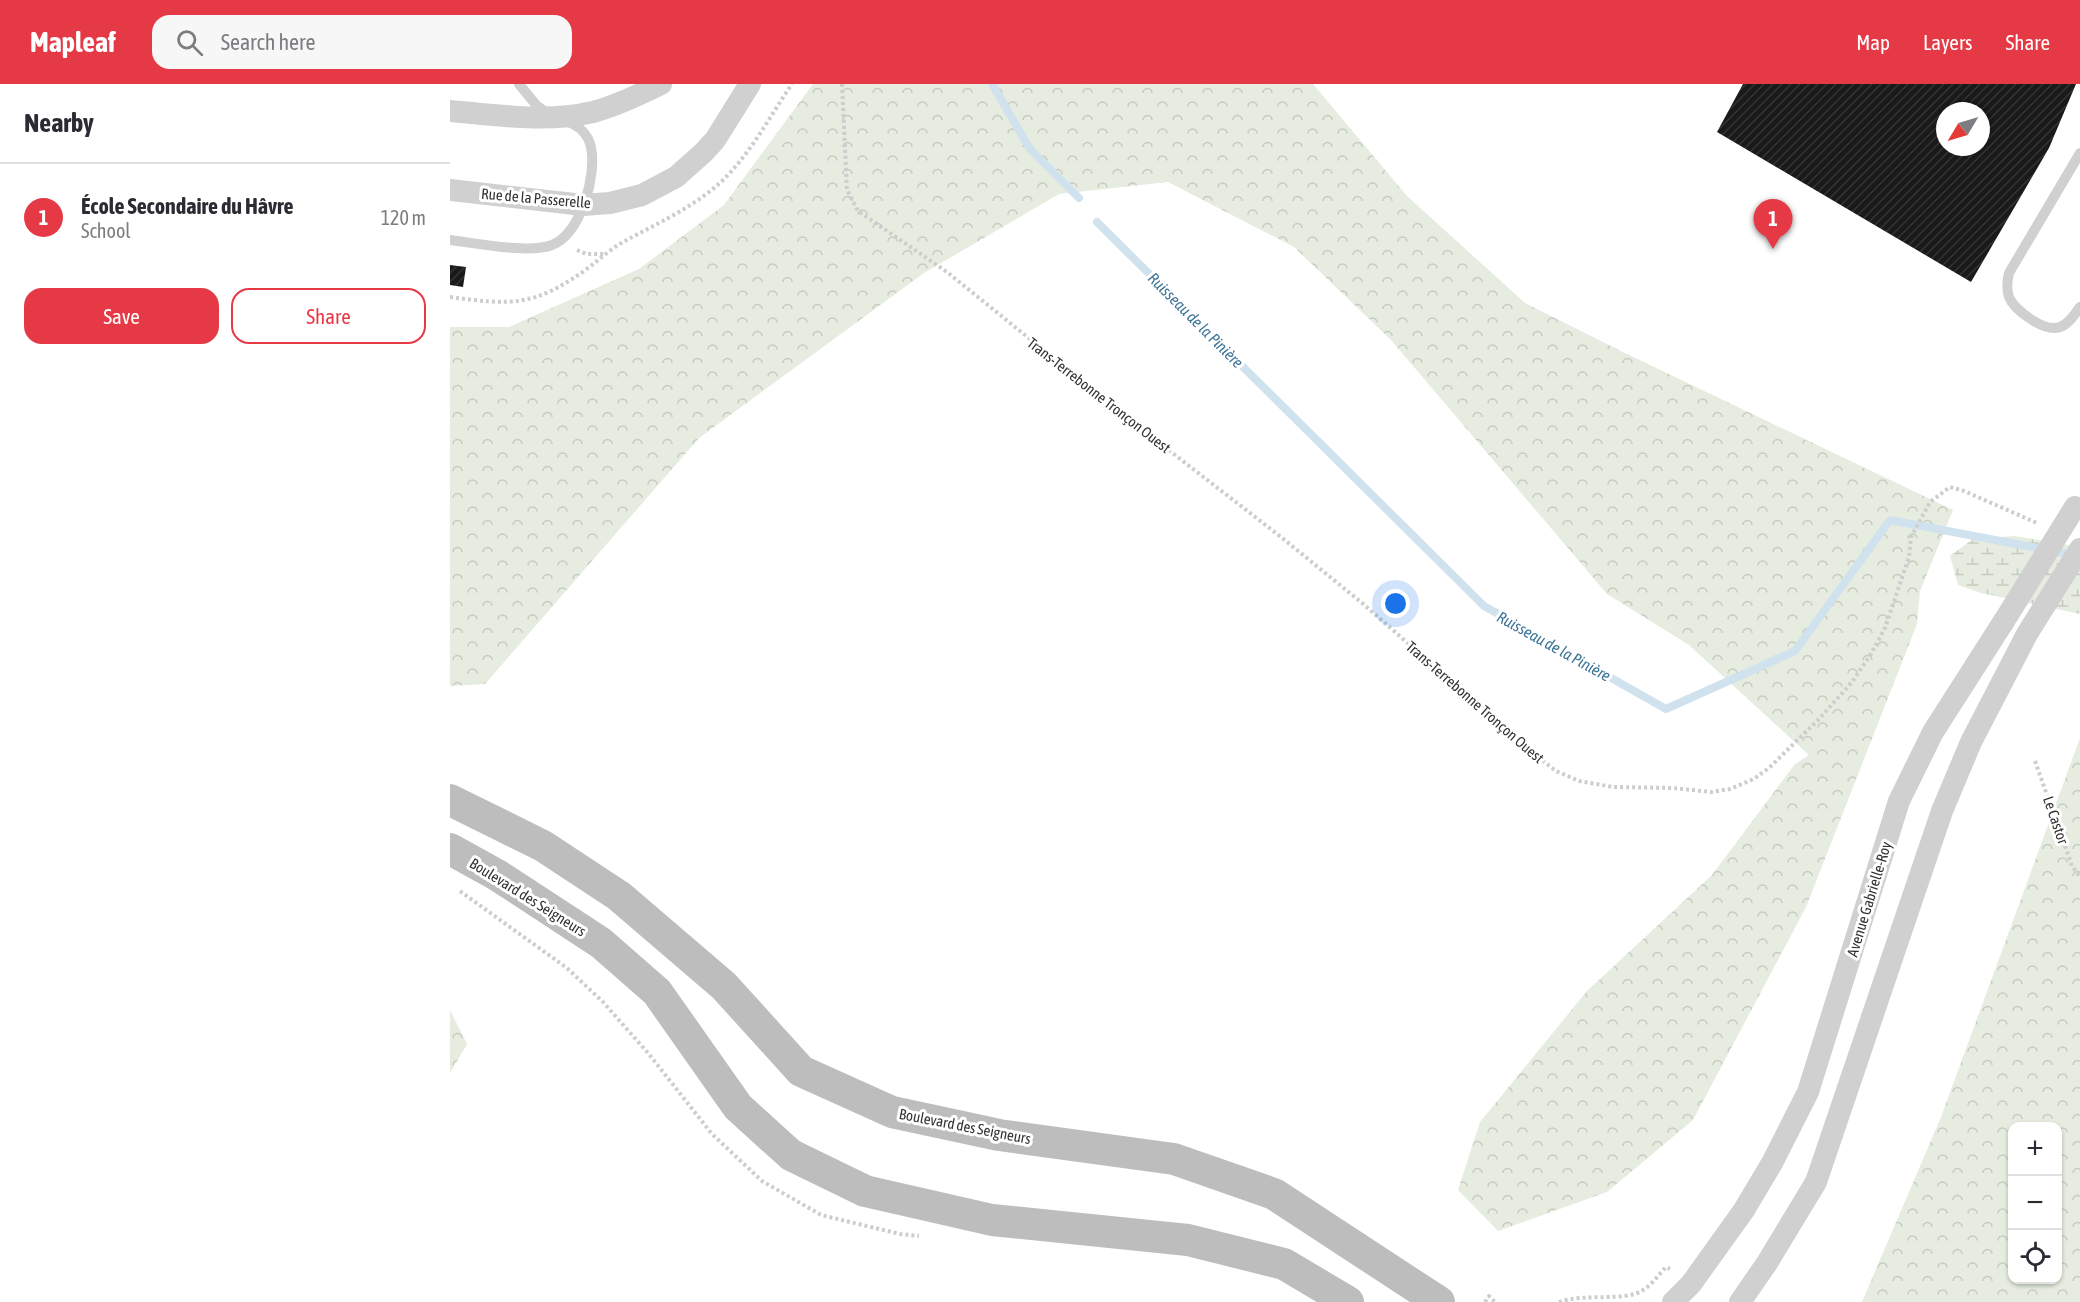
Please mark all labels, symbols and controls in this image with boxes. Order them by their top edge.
search box [152,15,572,69]
text: Mapleaf [30,26,116,58]
icon: search [173,26,206,59]
text: Search here [221,29,316,55]
text: Map [1856,30,1890,54]
text: Layers [1923,30,1973,54]
text: Share [2006,30,2050,54]
north arrow [1936,102,1990,156]
text: Nearby [24,108,94,138]
street label: Rue de la Passerelle [481,185,592,211]
text: École Secondaire du Hâvre [81,193,294,219]
pin: 1 [1754,200,1792,249]
text: 1 [39,206,48,229]
text: 120 m [381,206,426,229]
text: School [81,219,131,242]
water label: Ruisseau de la Pinière [1145,269,1247,371]
button: Save [24,288,219,344]
button: Share [231,288,426,344]
street label: Trans-Terrebonne Tronçon Ouest [1024,334,1174,456]
your location [1381,589,1410,618]
water label: Ruisseau de la Pinière [1494,607,1614,685]
street label: Trans-Terrebonne Tronçon Ouest [1403,638,1547,766]
street label: Le Castor [2040,794,2072,847]
street label: Avenue Gabrielle-Roy [1843,839,1895,959]
street label: Boulevard des Seigneurs [467,854,589,940]
street label: Boulevard des Seigneurs [898,1105,1032,1147]
map controls [2008,1122,2062,1284]
button: + [2008,1122,2062,1176]
button: − [2008,1176,2062,1230]
button: locate [2008,1230,2062,1284]

